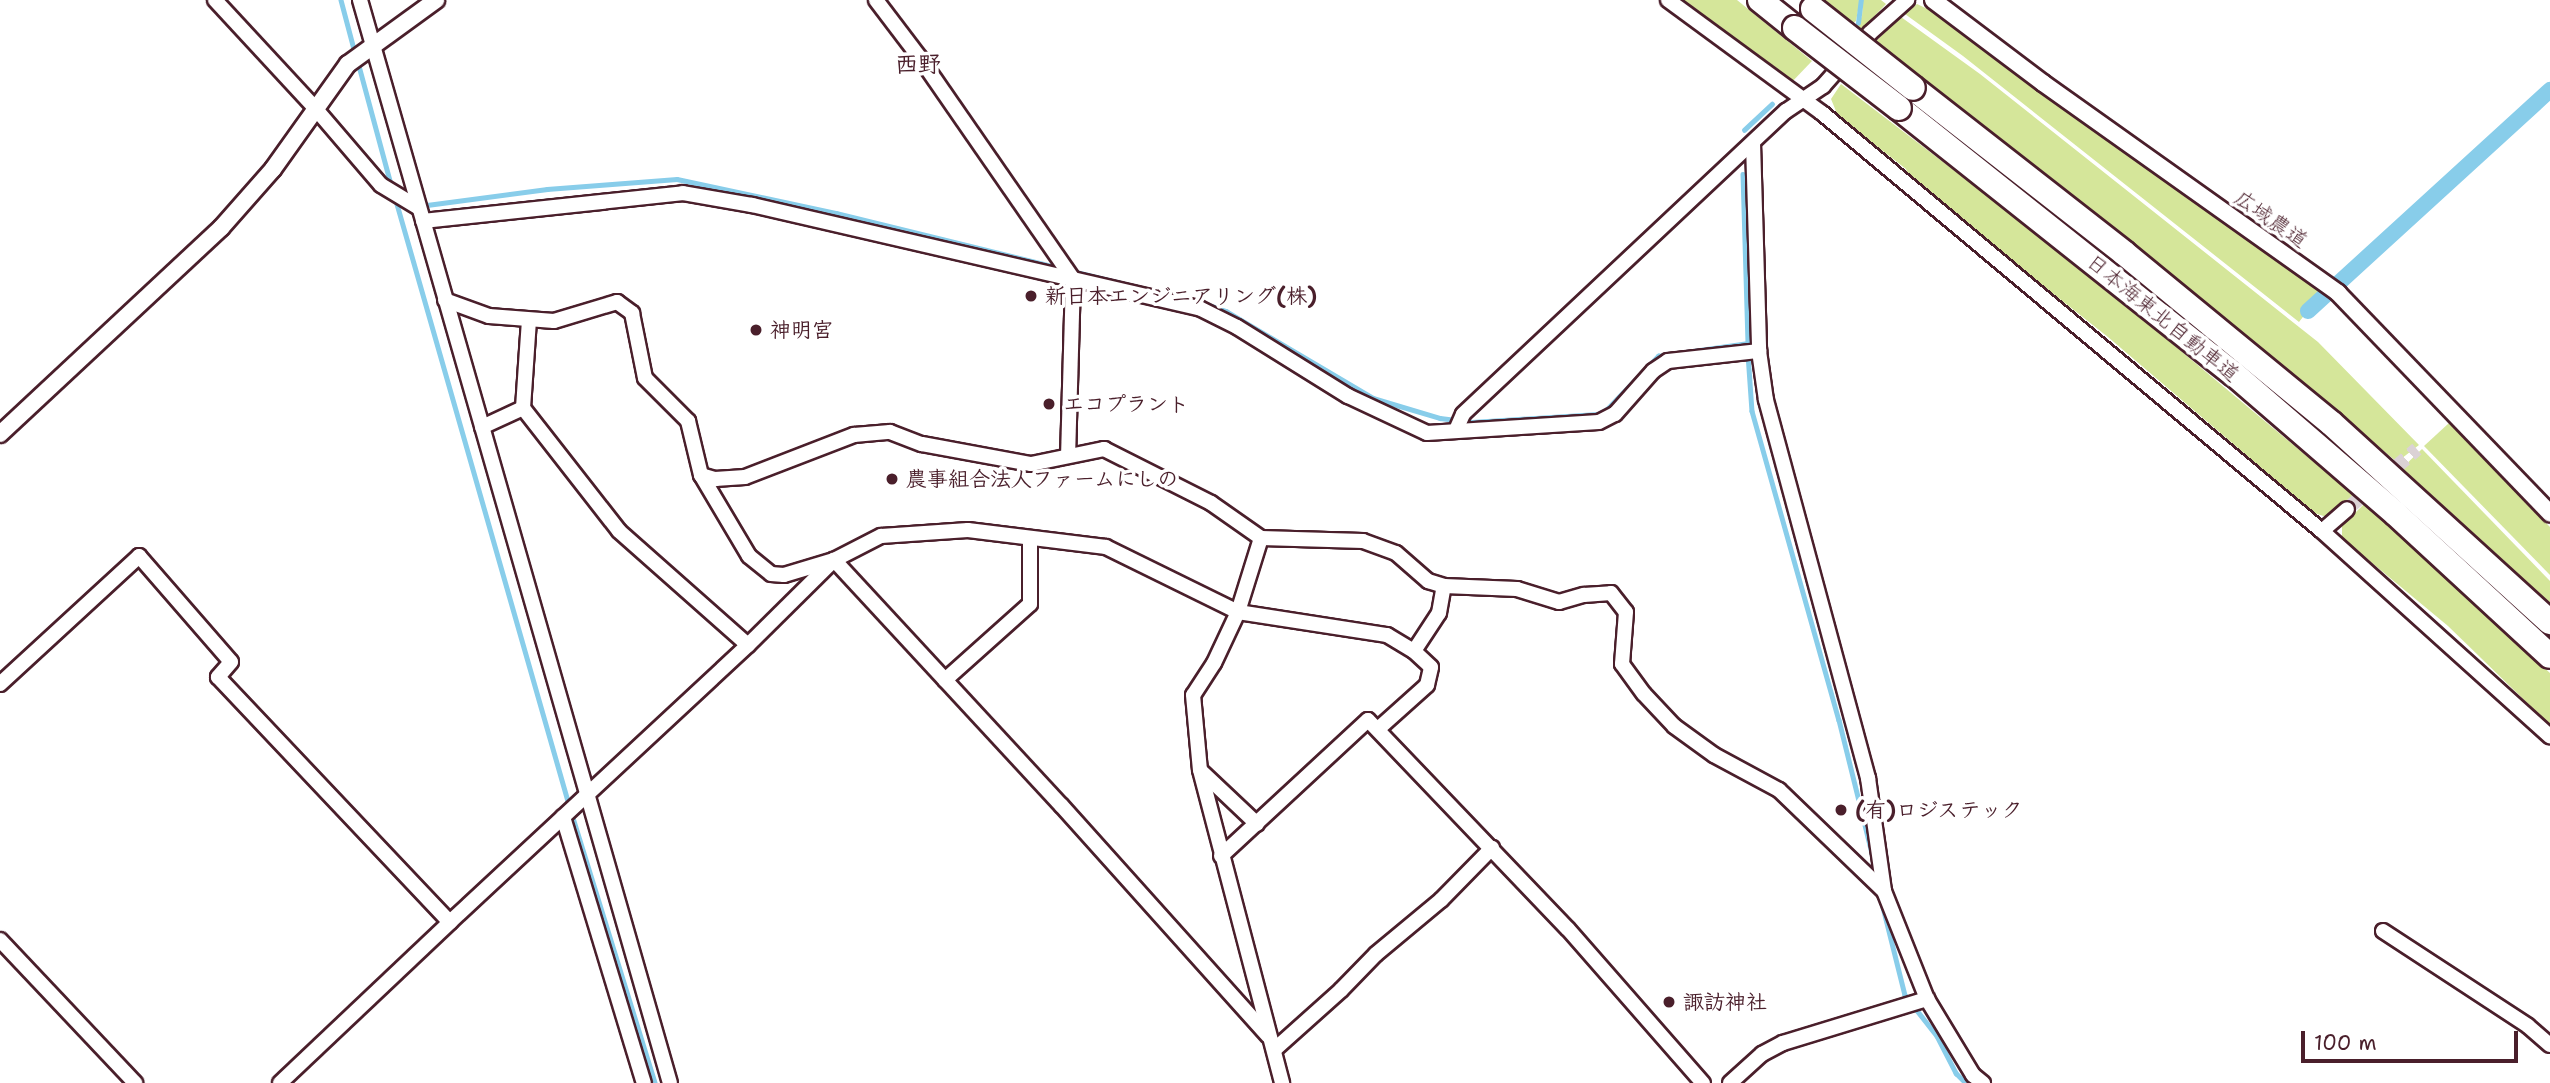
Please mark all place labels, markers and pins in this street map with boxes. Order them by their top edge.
place label: 新日本エンジニアリング(株) [1045,283,1317,309]
marker: 新日本エンジニアリング(株) [1023,288,1039,304]
place label: 神明宮 [770,317,833,343]
marker: 神明宮 [748,322,764,338]
place label: エコプラント [1063,391,1189,417]
marker: エコプラント [1041,396,1057,412]
place label: 農事組合法人ファームにしの [906,466,1179,492]
marker: 農事組合法人ファームにしの [884,471,900,487]
place label: (有)ロジステック [1855,797,2022,823]
marker: (有)ロジステック [1833,802,1849,818]
place label: 諏訪神社 [1683,989,1767,1015]
marker: 諏訪神社 [1661,994,1677,1010]

